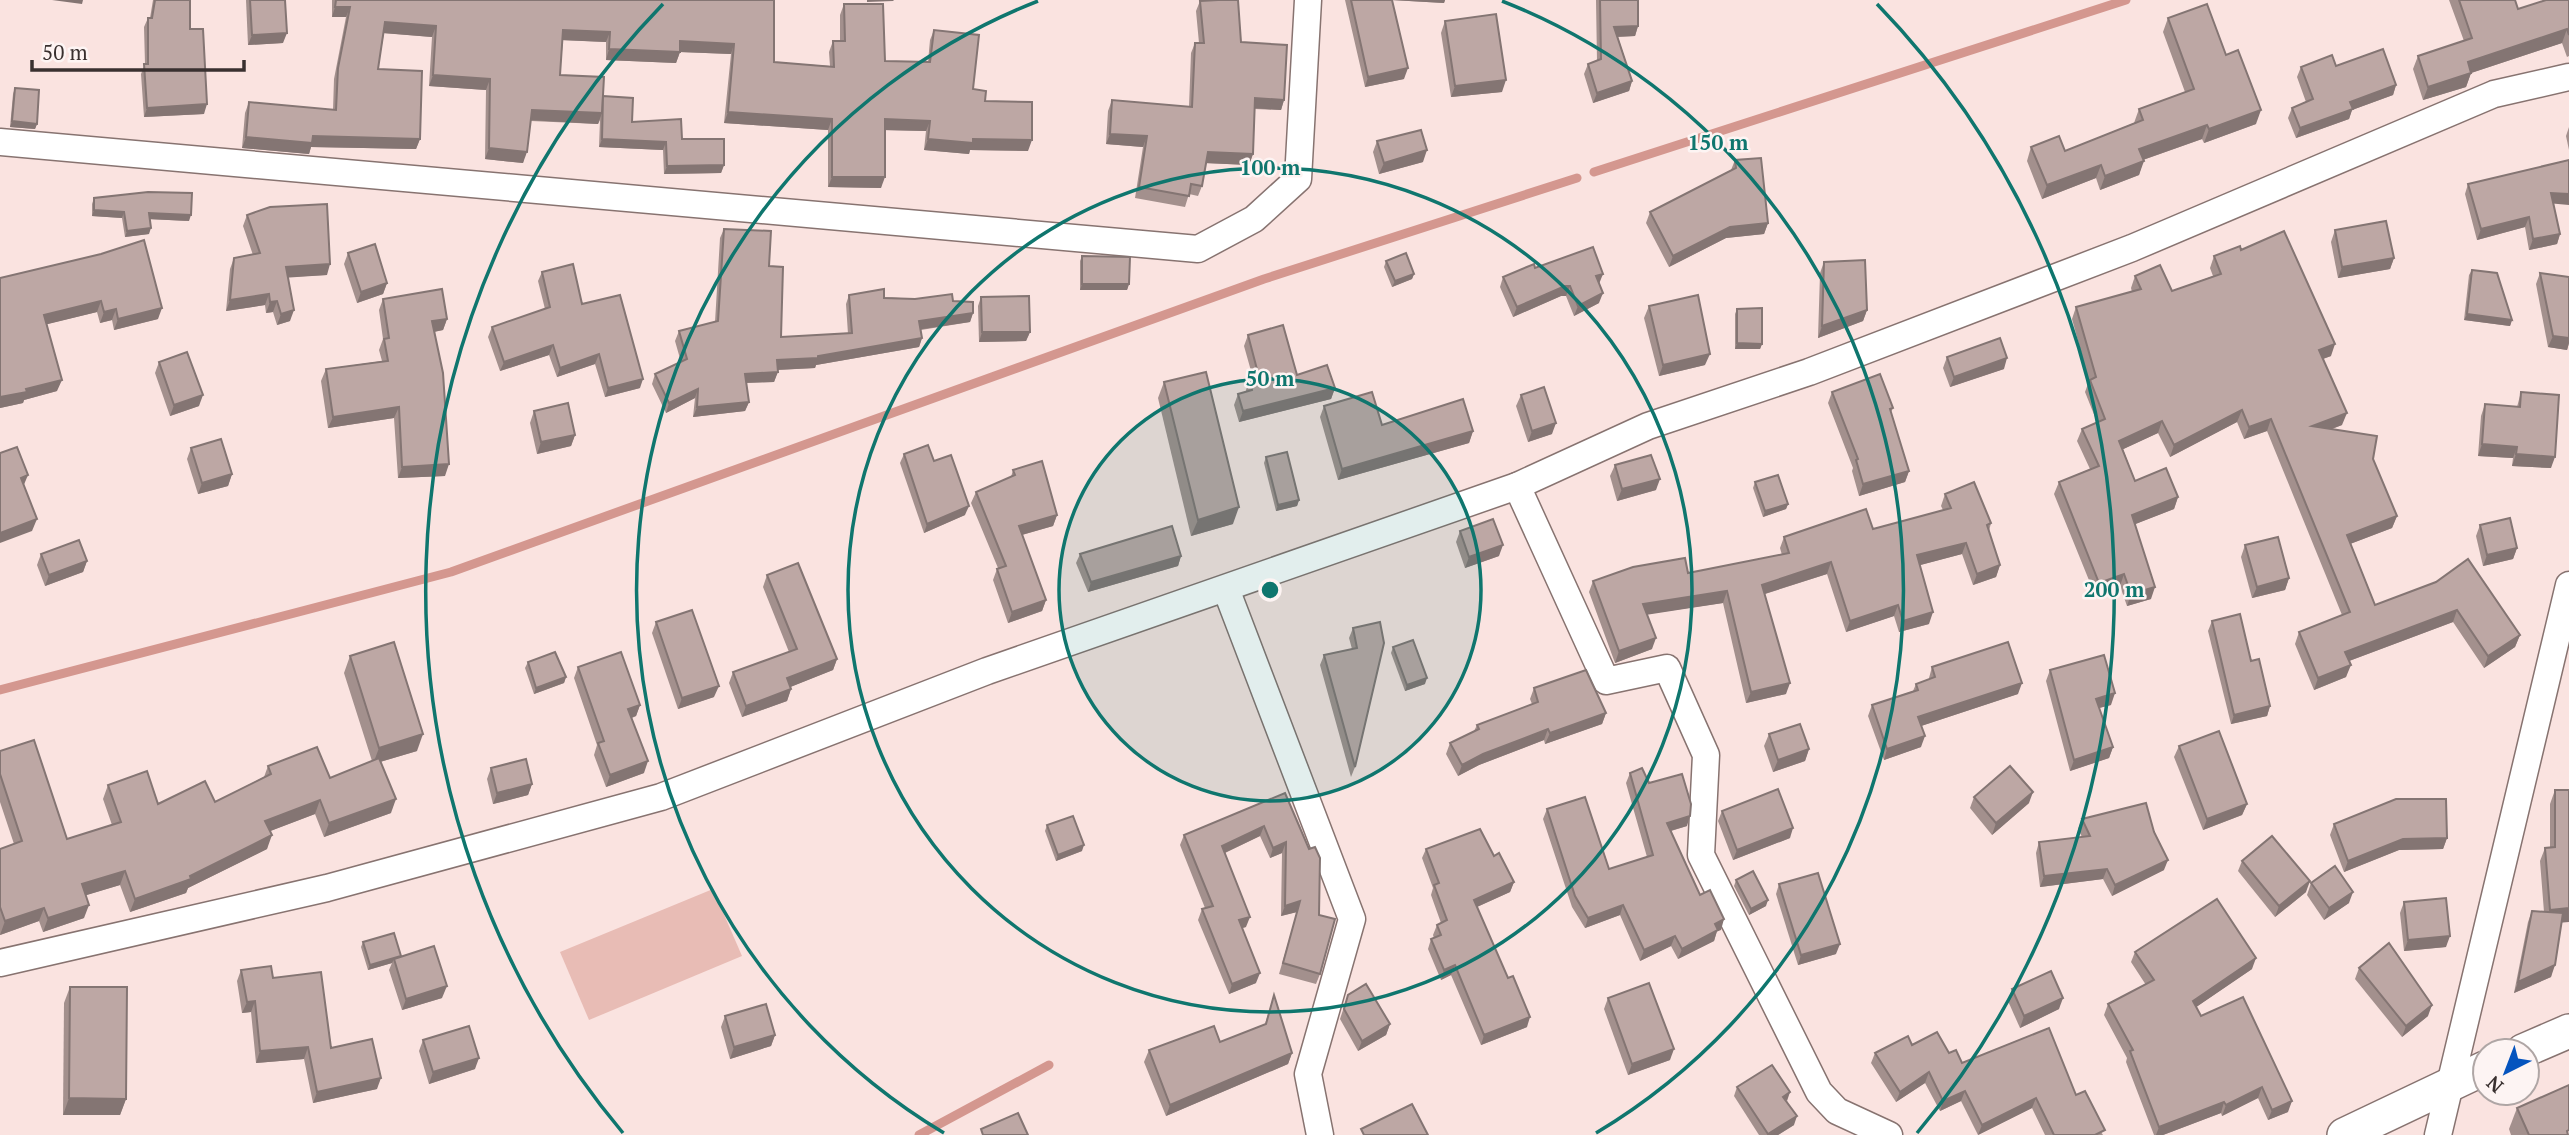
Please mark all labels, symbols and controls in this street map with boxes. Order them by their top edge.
scale bar [32,28,243,72]
text: 50 m [42,38,88,66]
text: 150 m [1688,128,1749,156]
text: 100 m [1240,153,1301,181]
text: 50 m [1246,364,1295,392]
text: 200 m [2084,575,2145,603]
centre of rings [1258,578,1282,602]
north arrow [2471,1037,2541,1107]
text: N [2480,1070,2508,1099]

